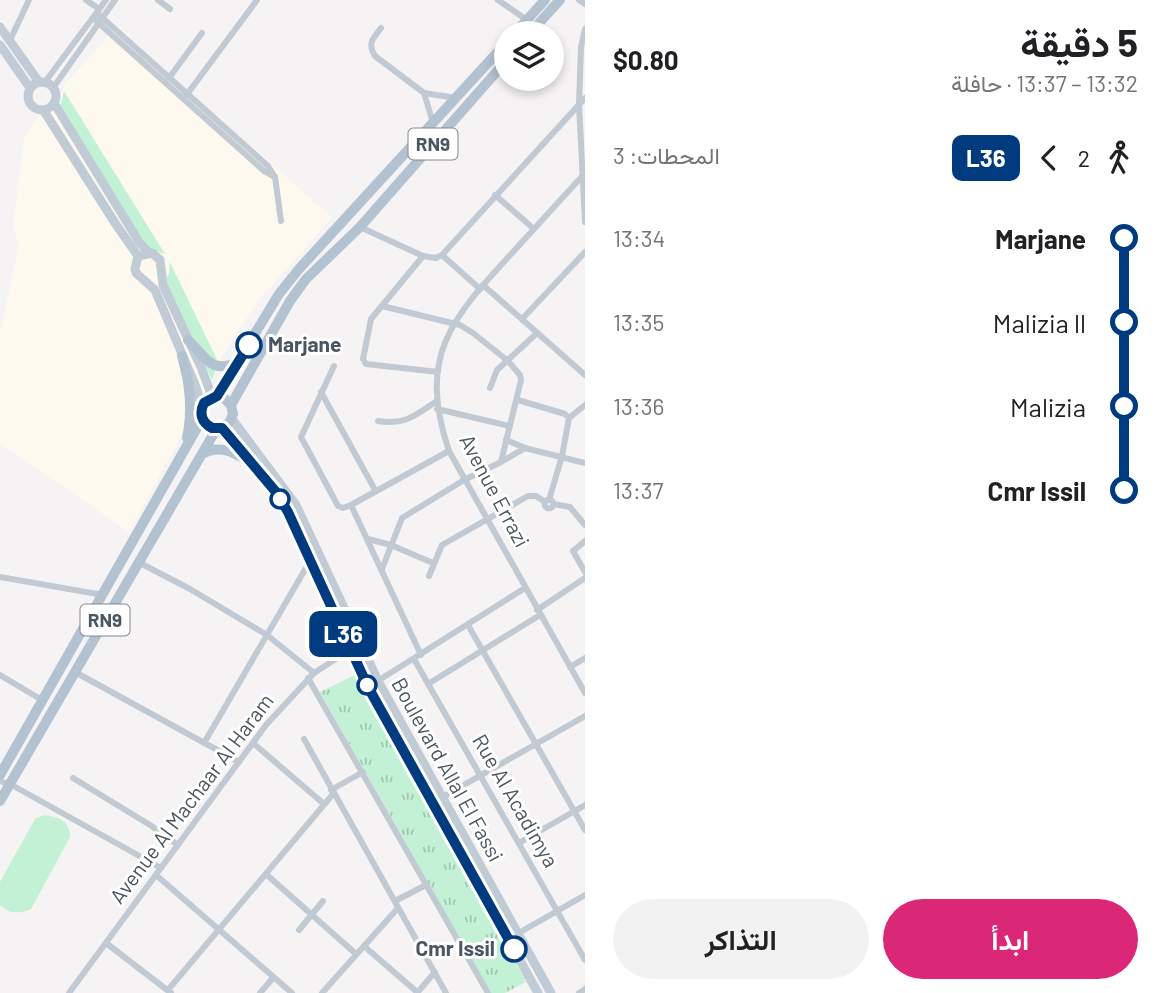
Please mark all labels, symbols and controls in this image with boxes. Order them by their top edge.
text: 5 دقيقة [1020,19,1138,65]
map controls [494,21,564,91]
button: layers [494,21,564,91]
text: $0.80 [613,44,679,75]
text: 13:32 – 13:37 · حافلة [951,69,1138,97]
road number: RN9 [408,128,458,160]
icon: back [1030,139,1068,177]
icon: walk [1100,139,1138,177]
text: المحطات: 3 [613,141,720,169]
text: L36 [966,143,1006,172]
text: 2 [1078,144,1090,172]
text: Marjane [995,223,1086,254]
text: 13:34 [613,224,665,252]
text: Malizia ll [993,307,1086,338]
text: 13:35 [613,308,664,336]
place label: Marjane [268,331,341,356]
marker: Marjane [236,332,262,358]
text: Malizia [1010,391,1086,422]
text: 13:36 [613,392,664,420]
street label: Avenue Errazi [455,430,536,551]
text: Cmr Issil [988,475,1086,506]
text: 13:37 [613,476,663,504]
unlabelled marker [270,489,290,509]
road number: RN9 [80,604,130,636]
line badge: L36 [303,611,383,657]
text: L36 [323,619,363,648]
street label: Boulevard Allal El Fassi [387,673,509,866]
unlabelled marker [357,675,377,695]
street label: Avenue Al Machaar Al Haram [104,688,278,908]
street label: Rue Al Acadimya [468,729,565,871]
button: التذاكر [613,899,869,979]
button: ابدأ [883,899,1138,979]
place label: Cmr Issil [416,935,495,960]
marker: Cmr Issil [501,936,527,962]

